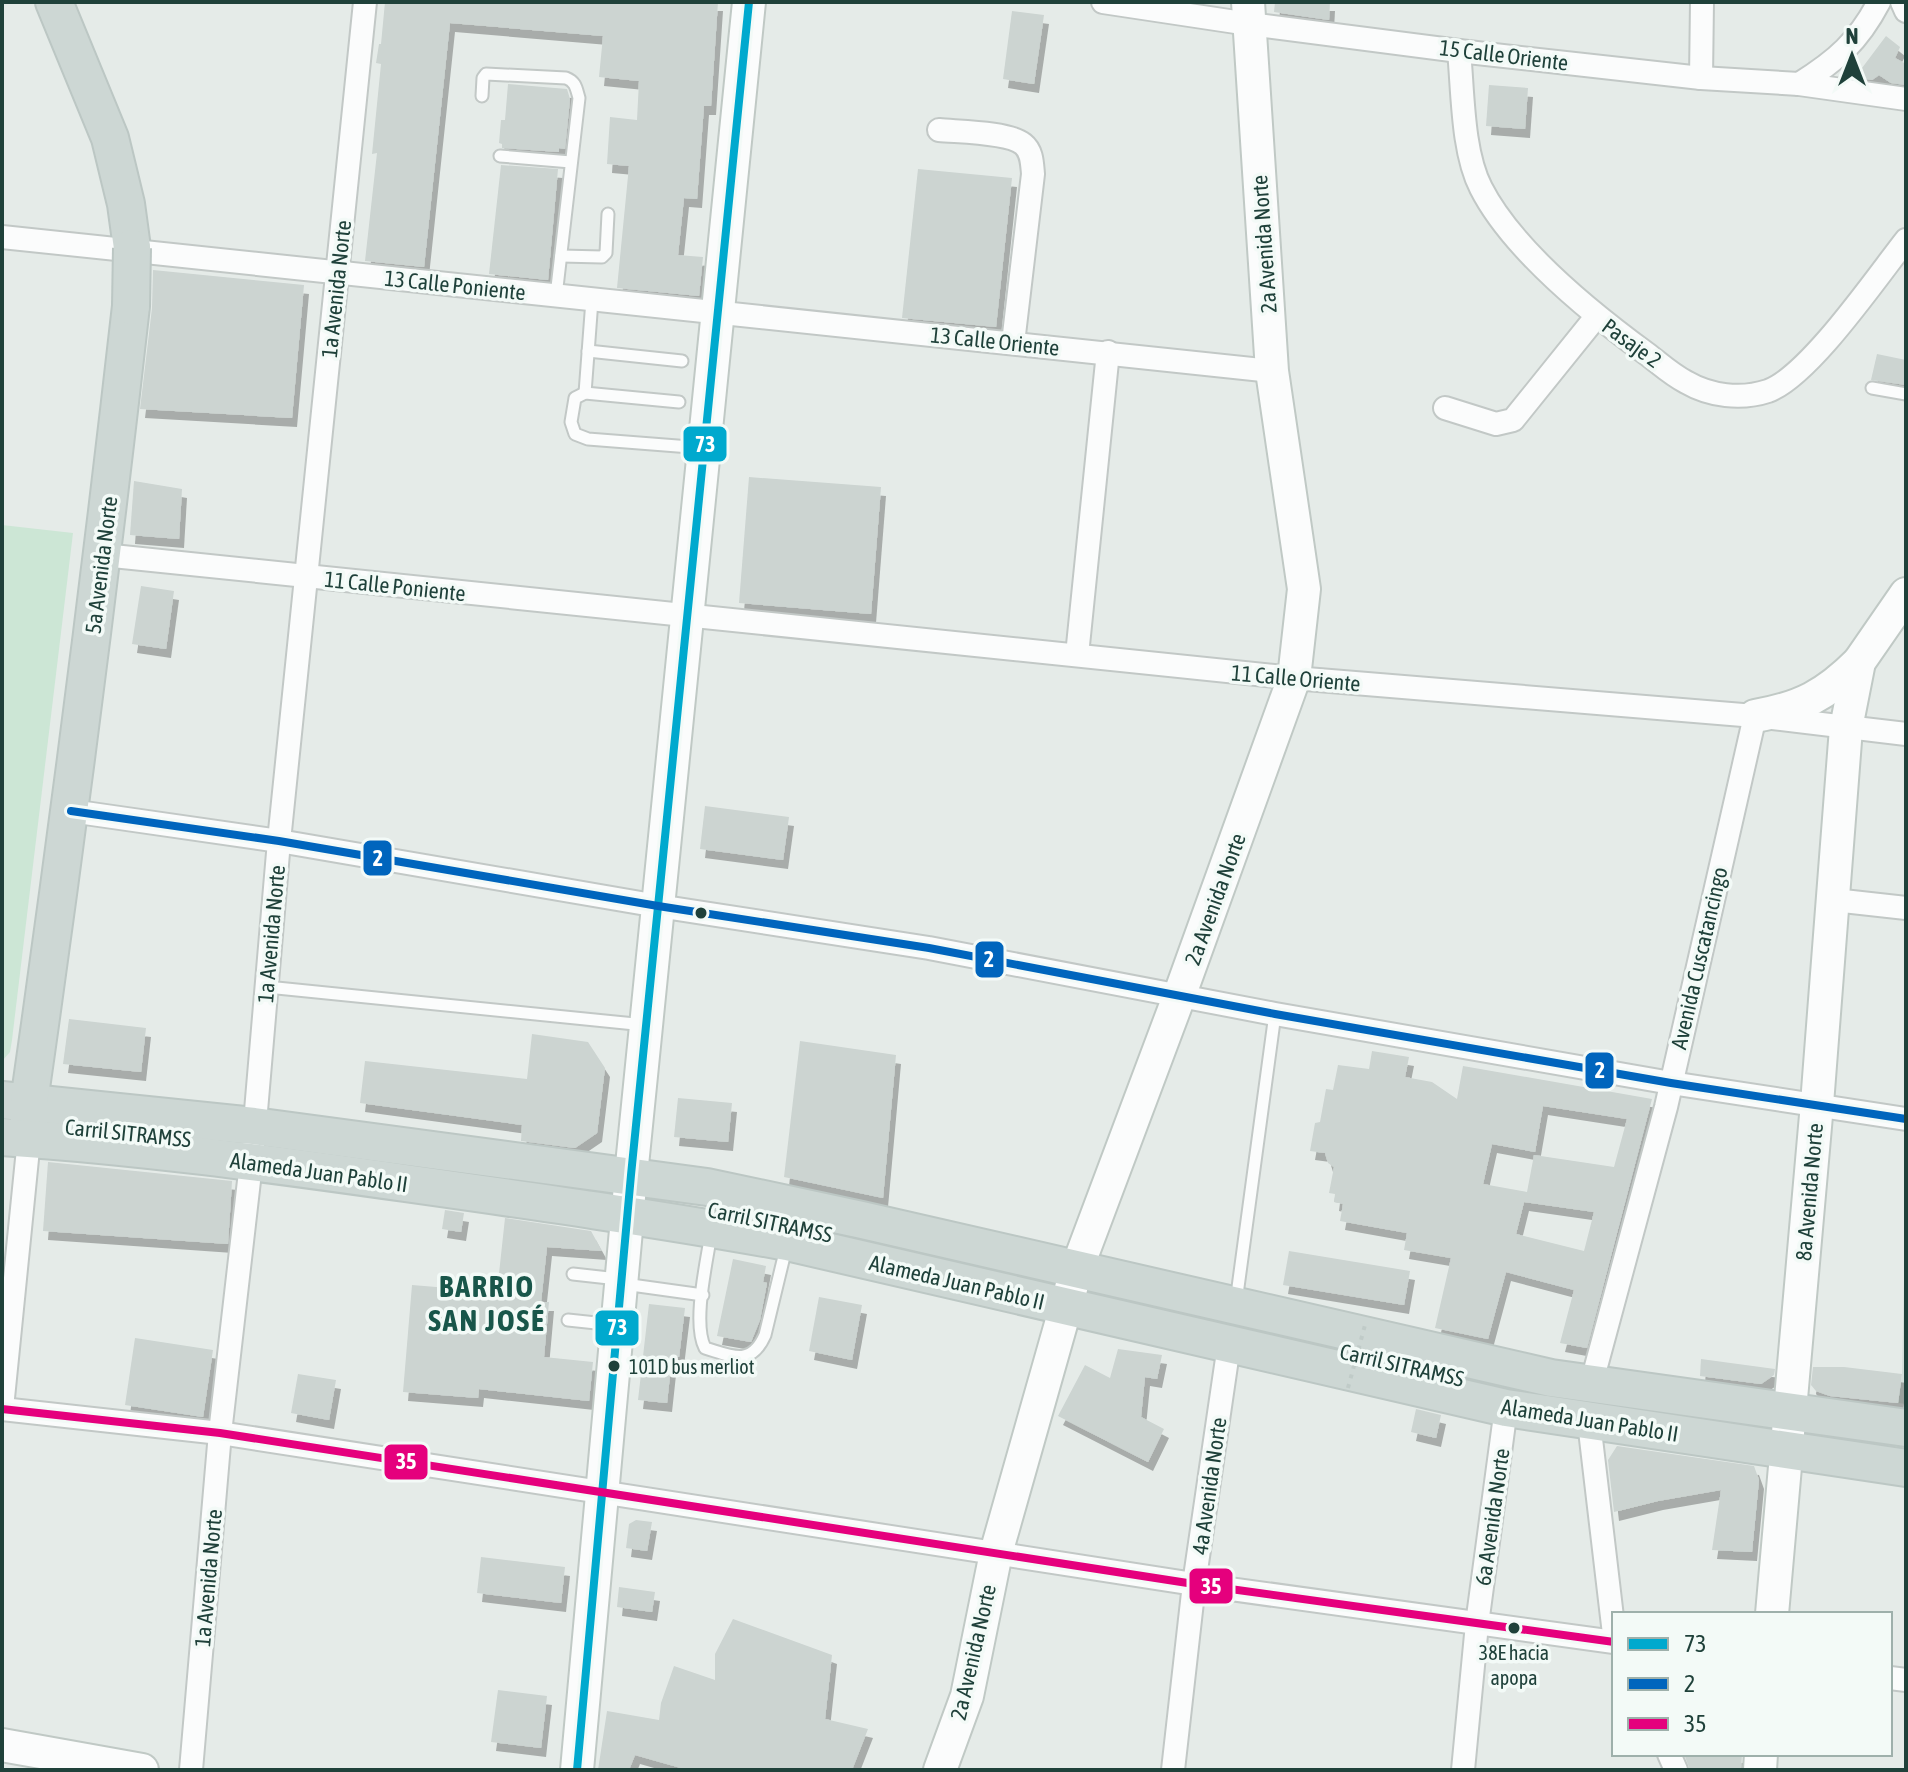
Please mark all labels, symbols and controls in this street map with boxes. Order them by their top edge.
north arrow [1812,16,1892,96]
text: N [1846,23,1858,49]
street label: 15 Calle Oriente [1438,34,1570,76]
street label: 2a Avenida Norte [1246,174,1282,314]
street label: 1a Avenida Norte [316,219,356,359]
street label: 13 Calle Poniente [383,265,527,305]
street label: Pasaje 2 [1597,313,1667,373]
street label: 13 Calle Oriente [929,321,1061,361]
line badge: 73 [682,425,728,463]
text: 73 [695,431,715,457]
street label: 5a Avenida Norte [80,495,122,635]
street label: 11 Calle Poniente [323,566,467,606]
street label: 11 Calle Oriente [1230,659,1362,697]
street label: 2a Avenida Norte [1179,830,1251,968]
line badge: 2 [362,839,393,877]
text: 2 [373,845,383,871]
street label: 1a Avenida Norte [252,864,290,1004]
street label: Avenida Cuscatancingo [1665,864,1733,1052]
unlabelled marker [693,905,709,921]
line badge: 2 [974,940,1005,979]
text: 2 [984,946,994,972]
line badge: 2 [1584,1051,1615,1090]
text: 2 [1595,1057,1605,1083]
street label: Carril SITRAMSS [64,1113,192,1153]
street label: 8a Avenida Norte [1790,1122,1828,1262]
street label: Alameda Juan Pablo II [229,1147,409,1197]
street label: Carril SITRAMSS [705,1196,835,1248]
street label: Alameda Juan Pablo II [867,1249,1047,1315]
district label: BARRIO SAN JOSÉ [428,1269,546,1337]
line badge: 73 [594,1309,640,1347]
text: 73 [607,1314,627,1340]
street label: Carril SITRAMSS [1337,1338,1467,1392]
place label: 101D bus merliot [629,1355,755,1378]
marker: 101D bus merliot [606,1358,622,1374]
street label: Alameda Juan Pablo II [1500,1393,1680,1447]
street label: 4a Avenida Norte [1187,1416,1231,1556]
line badge: 35 [383,1443,429,1481]
street label: 6a Avenida Norte [1470,1447,1514,1587]
text: 35 [396,1448,416,1474]
street label: 1a Avenida Norte [189,1508,227,1648]
line badge: 35 [1188,1567,1234,1605]
text: 35 [1201,1573,1221,1599]
street label: 2a Avenida Norte [945,1582,1001,1722]
legend [1612,1612,1892,1756]
marker: 38E hacia apopa [1506,1620,1522,1636]
text: 73 [1684,1630,1707,1657]
place label: 38E hacia apopa [1479,1641,1549,1689]
text: 2 [1684,1670,1695,1697]
text: 35 [1684,1710,1707,1737]

